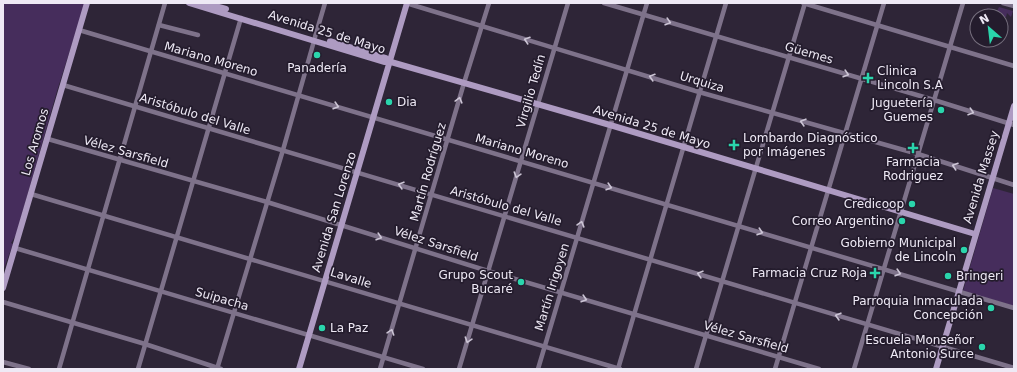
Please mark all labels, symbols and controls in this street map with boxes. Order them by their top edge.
street label: Avenida 25 de Mayo [267,8,387,56]
north arrow [969,8,1009,48]
text: N [977,12,992,28]
one-way arrow [664,17,671,26]
one-way arrow [524,36,531,45]
street label: Mariano Moreno [163,39,259,79]
street label: Güemes [783,39,835,67]
marker: Panadería [312,50,322,60]
street label: Virgilio Tedín [514,53,548,129]
place label: Panadería [287,61,347,75]
place label: Clinica Lincoln S.A [877,64,944,92]
street label: Urquiza [678,69,726,95]
one-way arrow [843,69,850,78]
marker: Clinica Lincoln S.A [862,72,874,84]
one-way arrow [649,73,656,82]
street label: Aristóbulo del Valle [138,90,252,138]
place label: Dia [397,95,417,109]
one-way arrow [454,96,463,103]
place label: Juguetería Guemes [871,96,933,124]
marker: Dia [384,97,394,107]
one-way arrow [333,101,340,110]
street label: Avenida 25 de Mayo [592,103,712,151]
marker: Juguetería Guemes [936,105,946,115]
street label: Los Aromos [19,107,51,177]
one-way arrow [967,107,974,116]
one-way arrow [800,118,807,127]
street label: Martín Rodríguez [407,121,449,223]
street label: Avenida Massey [960,129,1002,225]
street label: Mariano Moreno [474,131,570,171]
place label: Lombardo Diagnóstico por Imágenes [743,131,878,159]
street label: Vélez Sarsfield [82,133,170,171]
marker: Lombardo Diagnóstico por Imágenes [728,139,740,151]
marker: Farmacia Rodriguez [908,143,918,153]
street label: Avenida San Lorenzo [309,150,359,274]
place label: Farmacia Rodriguez [883,155,943,183]
one-way arrow [952,162,959,171]
one-way arrow [513,171,522,178]
one-way arrow [398,181,405,190]
one-way arrow [605,182,612,191]
street label: Aristóbulo del Valle [449,183,563,229]
place label: Credicoop [844,197,904,211]
marker: Credicoop [907,199,917,209]
place label: Correo Argentino [792,214,894,228]
marker: Correo Argentino [897,216,907,226]
one-way arrow [576,221,585,228]
street label: Vélez Sarsfield [392,224,480,264]
one-way arrow [756,227,763,236]
one-way arrow [375,232,382,241]
place label: Gobierno Municipal de Lincoln [840,236,956,264]
street label: Martín Irigoyen [532,241,572,333]
marker: Gobierno Municipal de Lincoln [959,245,969,255]
street label: Lavalle [329,265,373,291]
place label: Farmacia Cruz Roja [752,266,867,280]
place label: Grupo Scout Bucaré [439,268,513,296]
marker: Farmacia Cruz Roja [870,268,880,278]
one-way arrow [894,268,901,277]
place label: Bringeri [956,269,1003,283]
one-way arrow [697,270,704,279]
marker: Bringeri [943,271,953,281]
marker: Grupo Scout Bucaré [516,277,526,287]
street label: Suipacha [194,285,250,313]
one-way arrow [580,294,587,303]
place label: Parroquia Inmaculada Concepción [852,294,983,322]
marker: Parroquia Inmaculada Concepción [986,303,996,313]
one-way arrow [835,312,842,321]
street label: Vélez Sarsfield [702,318,790,356]
place label: La Paz [330,321,368,335]
marker: La Paz [317,323,327,333]
one-way arrow [386,328,395,335]
place label: Escuela Monseñor Antonio Surce [865,333,974,361]
one-way arrow [464,336,473,343]
marker: Escuela Monseñor Antonio Surce [977,342,987,352]

